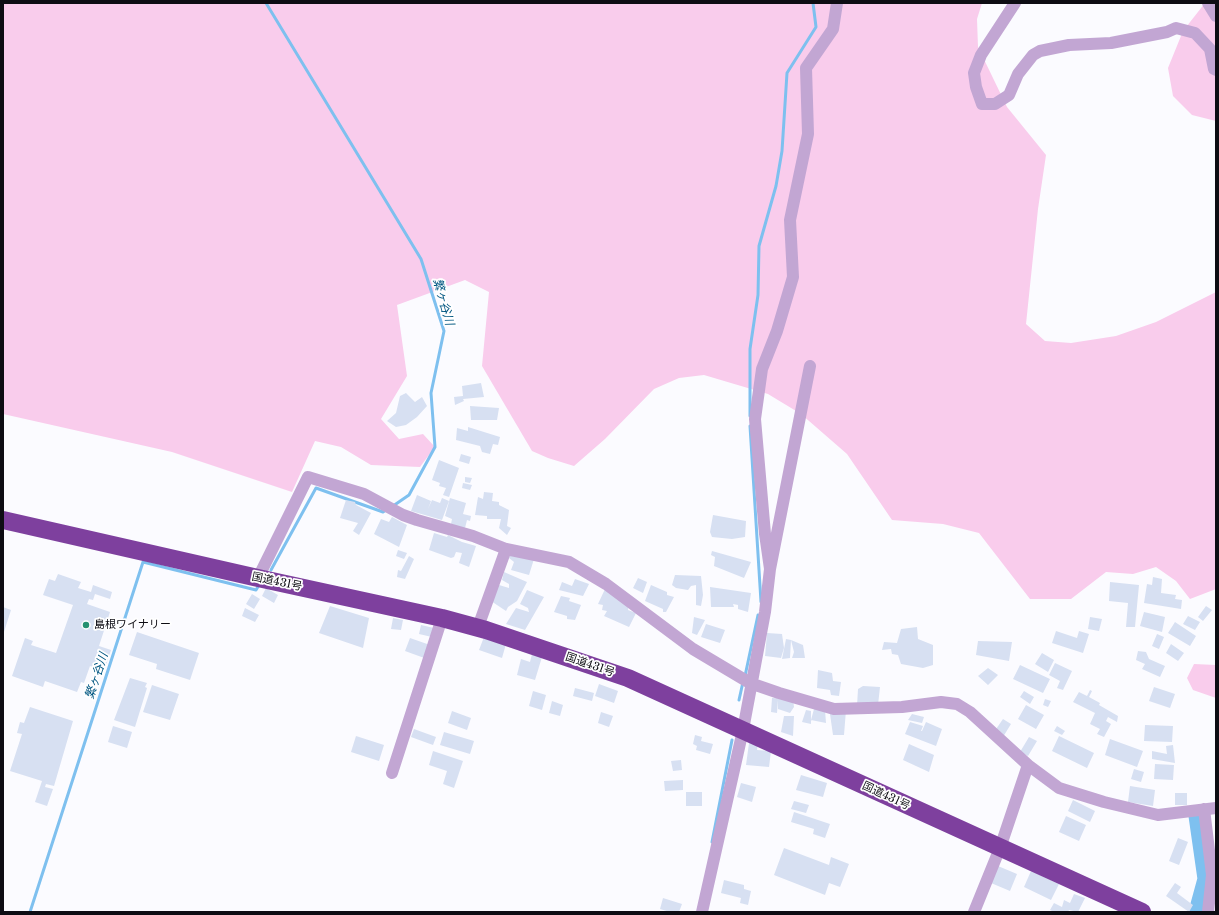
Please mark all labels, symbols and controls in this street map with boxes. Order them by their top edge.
water label: 繁ヶ谷川 [429,277,457,327]
street label: 国道431号 [251,570,303,594]
place label: 島根ワイナリー [94,618,171,632]
marker: 島根ワイナリー [81,620,91,630]
street label: 国道431号 [564,650,616,680]
water label: 繁ヶ谷川 [83,651,111,701]
street label: 国道431号 [860,779,912,813]

